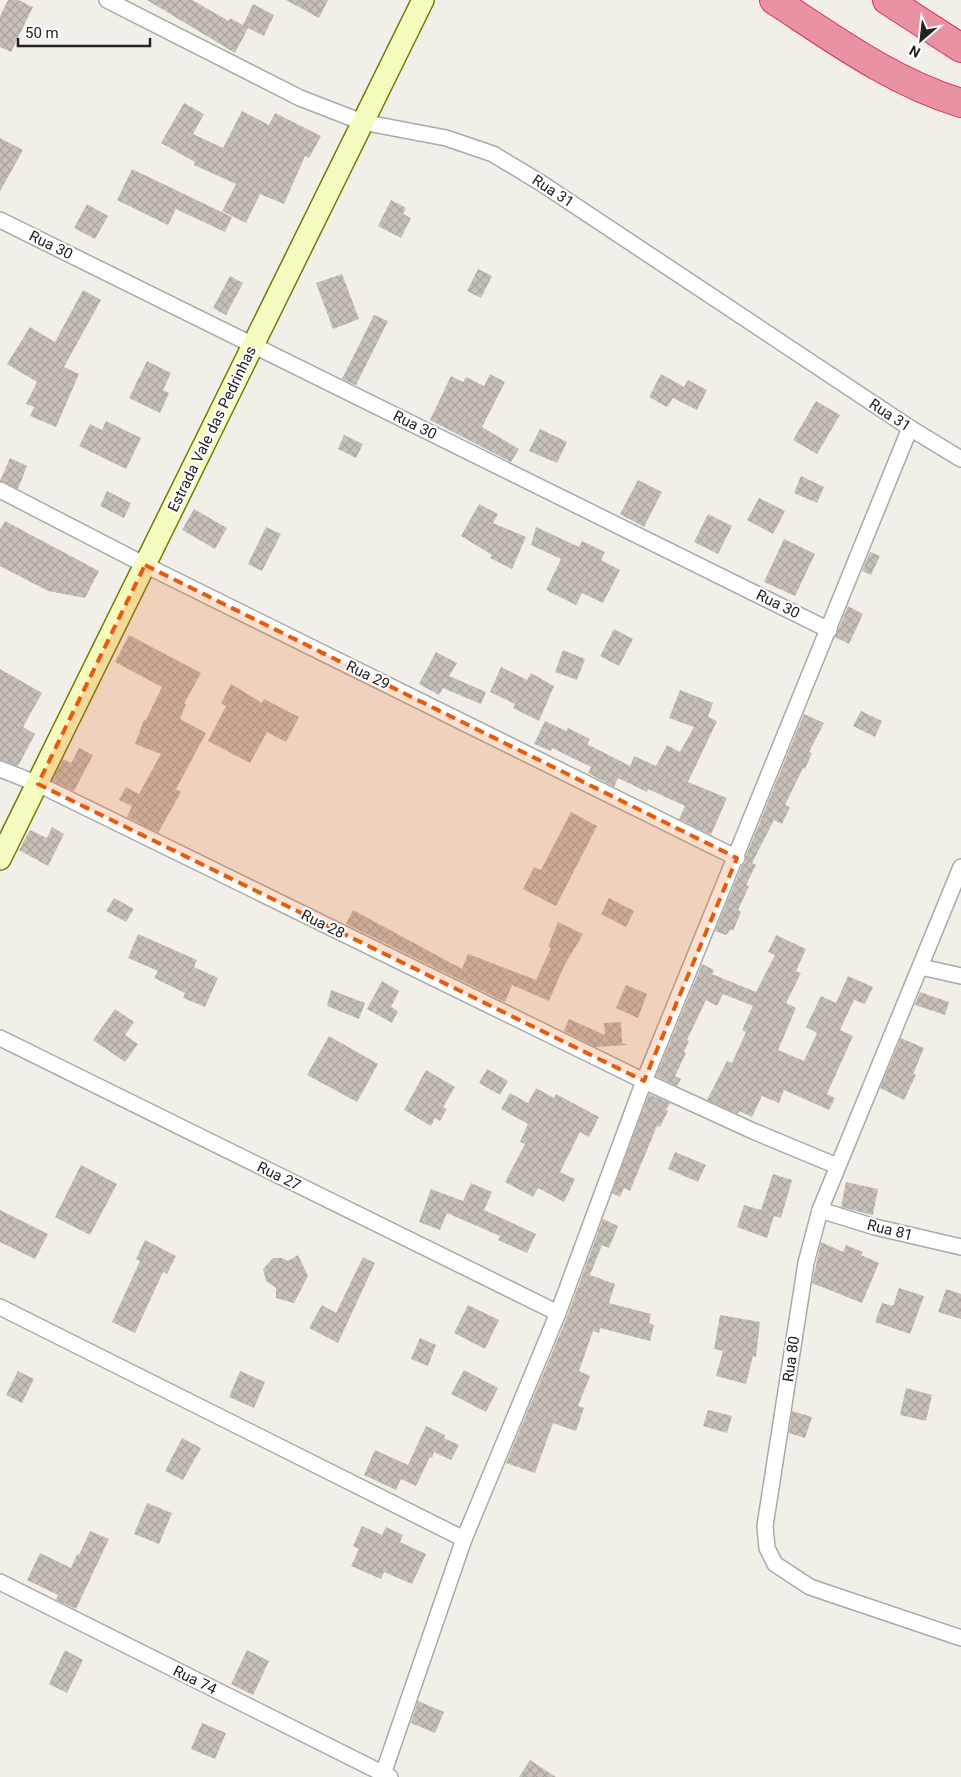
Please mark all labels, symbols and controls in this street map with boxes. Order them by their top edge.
scale bar [18,15,150,47]
north arrow [896,15,946,65]
text: 50 m [25,24,59,42]
text: N [907,42,923,61]
street label: Rua 31 [529,171,577,211]
street label: Rua 30 [26,227,76,263]
street label: Estrada Vale das Pedrinhas [164,343,260,515]
street label: Rua 31 [866,395,914,435]
street label: Rua 30 [390,407,440,443]
street label: Rua 30 [753,586,803,622]
street label: Rua 29 [343,657,393,693]
street label: Rua 28 [298,906,348,942]
street label: Rua 27 [254,1158,304,1194]
street label: Rua 81 [865,1216,915,1244]
street label: Rua 80 [779,1335,803,1383]
street label: Rua 74 [170,1662,220,1698]

